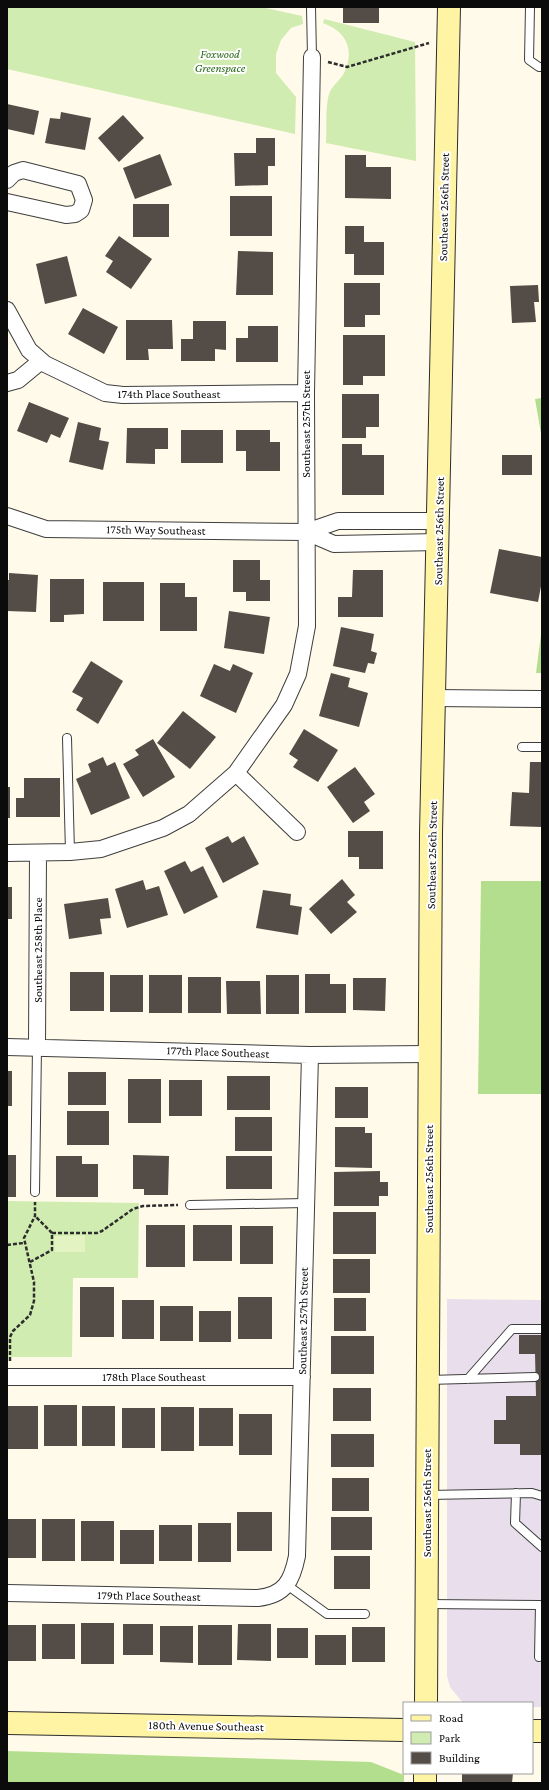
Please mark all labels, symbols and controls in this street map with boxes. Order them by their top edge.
park label: Foxwood Greenspace [195,47,246,75]
street label: Southeast 256th Street [436,152,452,261]
street label: Southeast 257th Street [299,369,313,478]
street label: 174th Place Southeast [118,387,222,401]
street label: Southeast 256th Street [431,476,447,585]
street label: 175th Way Southeast [106,522,207,538]
street label: Southeast 256th Street [424,800,440,909]
street label: Southeast 258th Place [31,897,45,1003]
street label: 177th Place Southeast [166,1043,271,1061]
street label: Southeast 256th Street [422,1124,436,1233]
street label: Southeast 257th Street [295,1266,311,1375]
street label: 178th Place Southeast [102,1370,207,1384]
street label: Southeast 256th Street [420,1448,434,1557]
street label: 179th Place Southeast [97,1588,202,1604]
legend [403,1702,533,1774]
text: Road [439,1711,464,1725]
street label: 180th Avenue Southeast [148,1718,265,1734]
text: Park [439,1731,461,1745]
text: Building [439,1751,480,1765]

